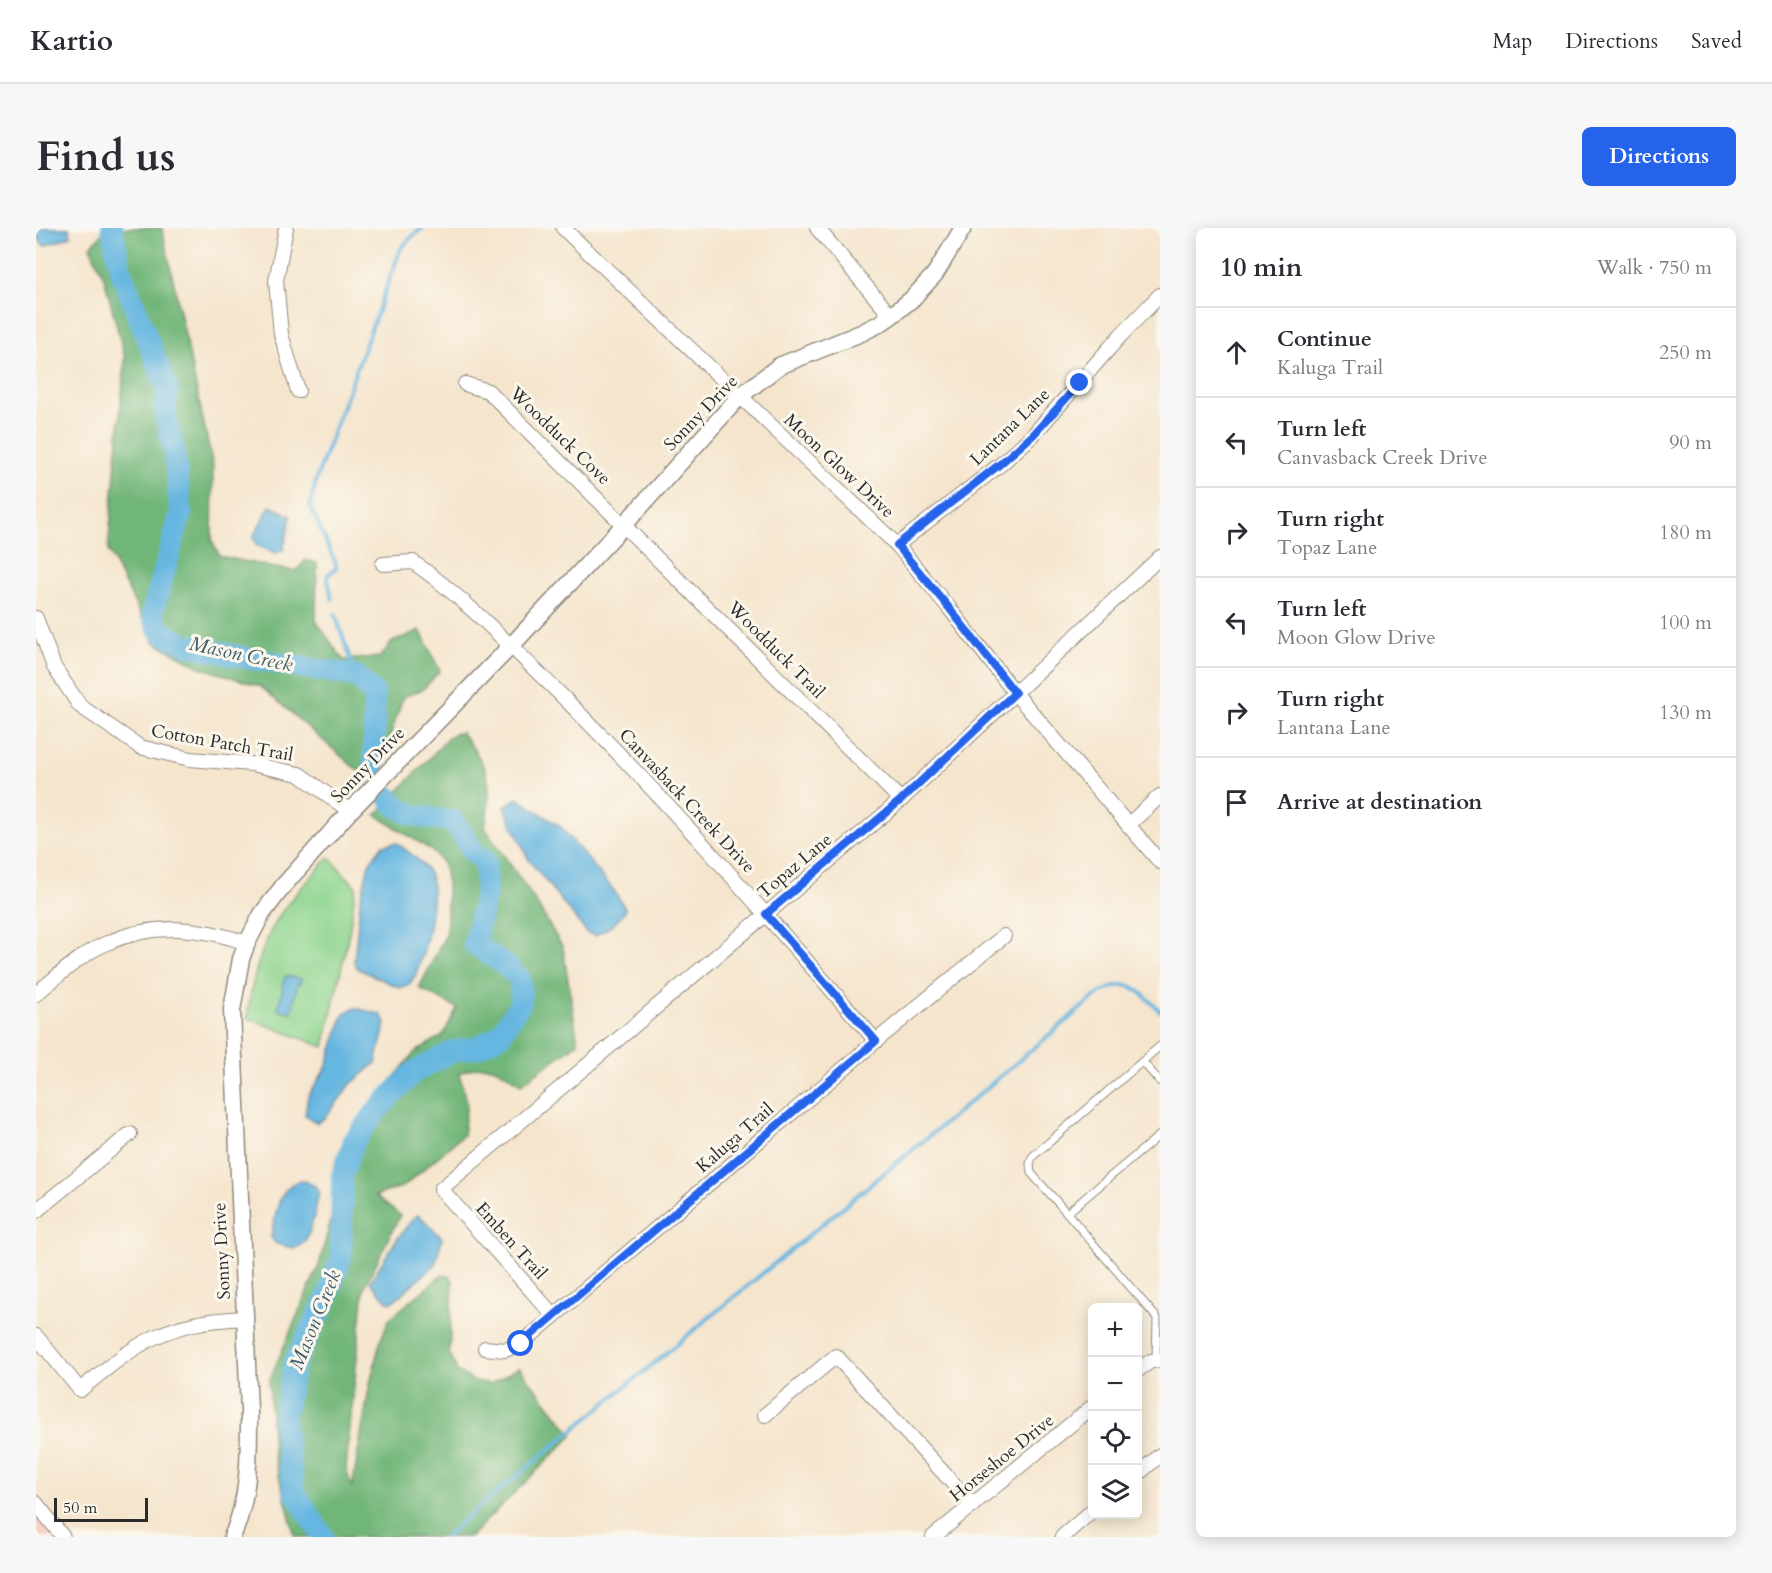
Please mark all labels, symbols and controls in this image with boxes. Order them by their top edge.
text: Kartio [30,22,113,60]
text: Map [1492,27,1532,56]
text: Directions [1565,27,1658,56]
text: Saved [1691,27,1742,56]
button: Directions [1582,127,1736,186]
text: Find us [36,128,176,185]
text: 10 min [1220,250,1303,285]
text: Walk · 750 m [1597,254,1712,281]
text: Continue [1277,324,1372,354]
icon: ahead [1220,336,1253,369]
text: 250 m [1659,339,1712,366]
text: Kaluga Trail [1277,354,1383,381]
street label: Sonny Drive [658,369,744,457]
route end [1066,369,1092,395]
street label: Woodduck Cove [503,381,616,491]
street label: Lantana Lane [965,382,1055,472]
street label: Moon Glow Drive [778,408,900,524]
text: Turn left [1277,414,1366,444]
icon: left [1220,426,1253,459]
text: 90 m [1669,429,1712,456]
text: Canvasback Creek Drive [1277,444,1488,471]
text: Turn right [1277,504,1384,534]
icon: right [1220,516,1253,549]
text: 180 m [1659,519,1712,546]
text: Topaz Lane [1277,534,1377,561]
text: Turn left [1277,594,1366,624]
street label: Woodduck Trail [721,595,830,704]
icon: left [1220,606,1253,639]
text: 100 m [1659,609,1712,636]
text: Moon Glow Drive [1277,624,1436,651]
water label: Mason Creek [187,630,295,678]
text: Turn right [1277,684,1384,714]
icon: right [1220,696,1253,729]
text: 130 m [1659,699,1712,726]
text: Lantana Lane [1277,714,1391,741]
street label: Cotton Patch Trail [149,718,295,768]
street label: Sonny Drive [325,721,411,809]
street label: Canvasback Creek Drive [613,723,761,879]
icon: arrive [1220,786,1253,819]
text: Arrive at destination [1277,787,1482,817]
street label: Topaz Lane [752,827,838,905]
street label: Kaluga Trail [691,1097,780,1179]
street label: Emben Trail [469,1197,553,1286]
street label: Sonny Drive [207,1202,237,1300]
water label: Mason Creek [283,1266,347,1374]
map controls [1088,1303,1142,1519]
button: + [1088,1303,1142,1357]
route start [507,1330,533,1356]
button: − [1088,1357,1142,1411]
street label: Horseshoe Drive [945,1408,1059,1508]
button: locate [1088,1411,1142,1465]
button: layers [1088,1465,1142,1519]
scale bar [54,1495,148,1522]
text: 50 m [63,1497,97,1519]

